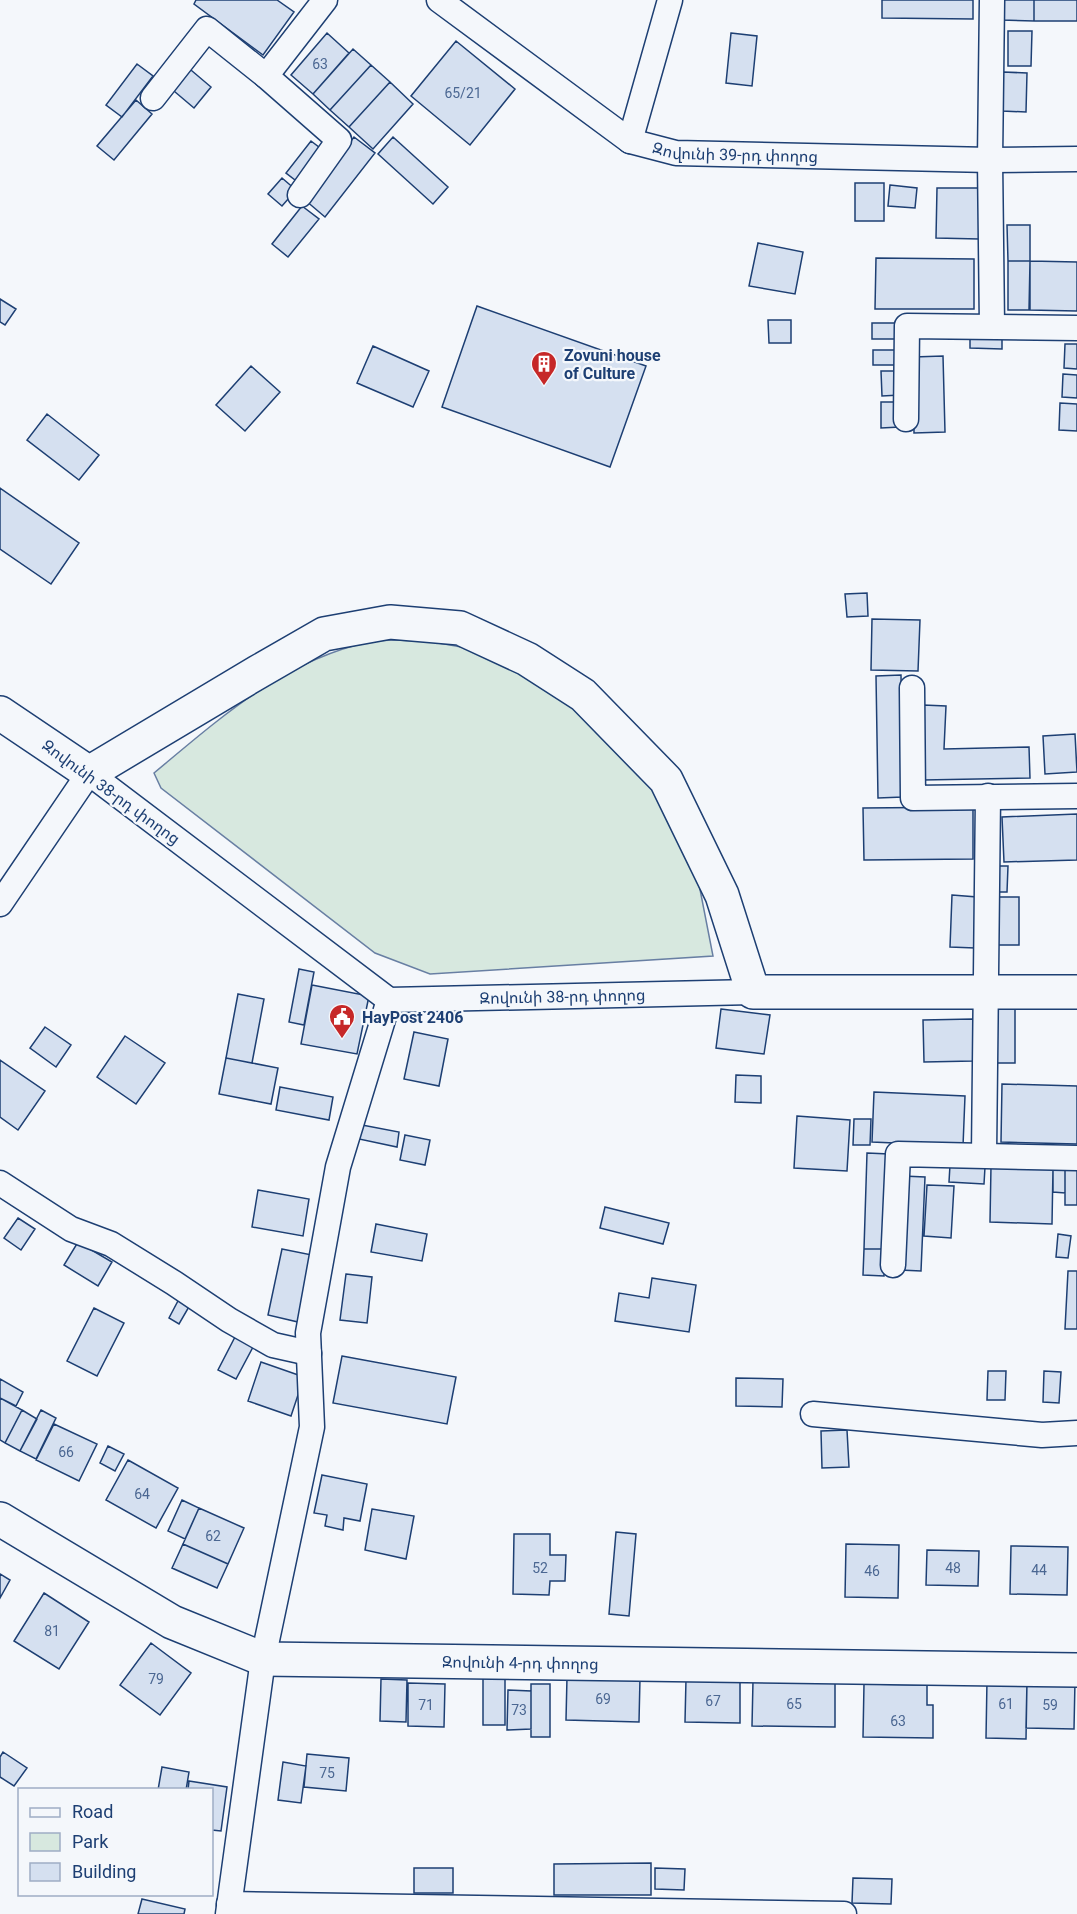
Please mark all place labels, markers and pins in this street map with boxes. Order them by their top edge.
place label: Zovuni house of Culture [564,346,661,383]
building icon: Zovuni house of Culture [529,349,559,387]
public building icon: HayPost 2406 [327,1002,357,1040]
place label: HayPost 2406 [362,1008,463,1027]

